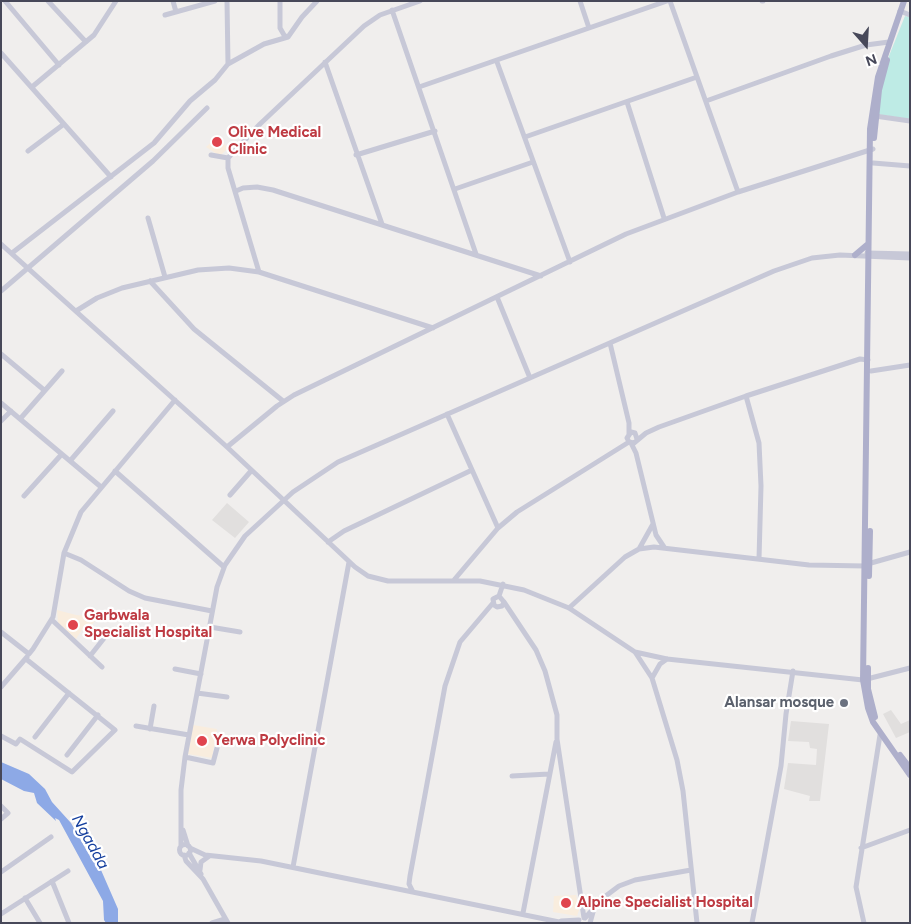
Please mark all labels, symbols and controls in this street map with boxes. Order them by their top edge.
north arrow [841,20,891,70]
text: N [863,50,879,69]
place label: Olive Medical Clinic [228,124,321,159]
marker: Olive Medical Clinic [210,135,224,149]
place label: Garbwala Specialist Hospital [84,607,212,642]
marker: Garbwala Specialist Hospital [66,618,80,632]
place label: Alansar mosque [724,694,834,712]
marker: Alansar mosque [838,697,850,709]
place label: Yerwa Polyclinic [213,732,325,750]
marker: Yerwa Polyclinic [195,734,209,748]
water label: Ngadda [67,811,113,873]
place label: Alpine Specialist Hospital [577,894,753,912]
marker: Alpine Specialist Hospital [559,896,573,910]

